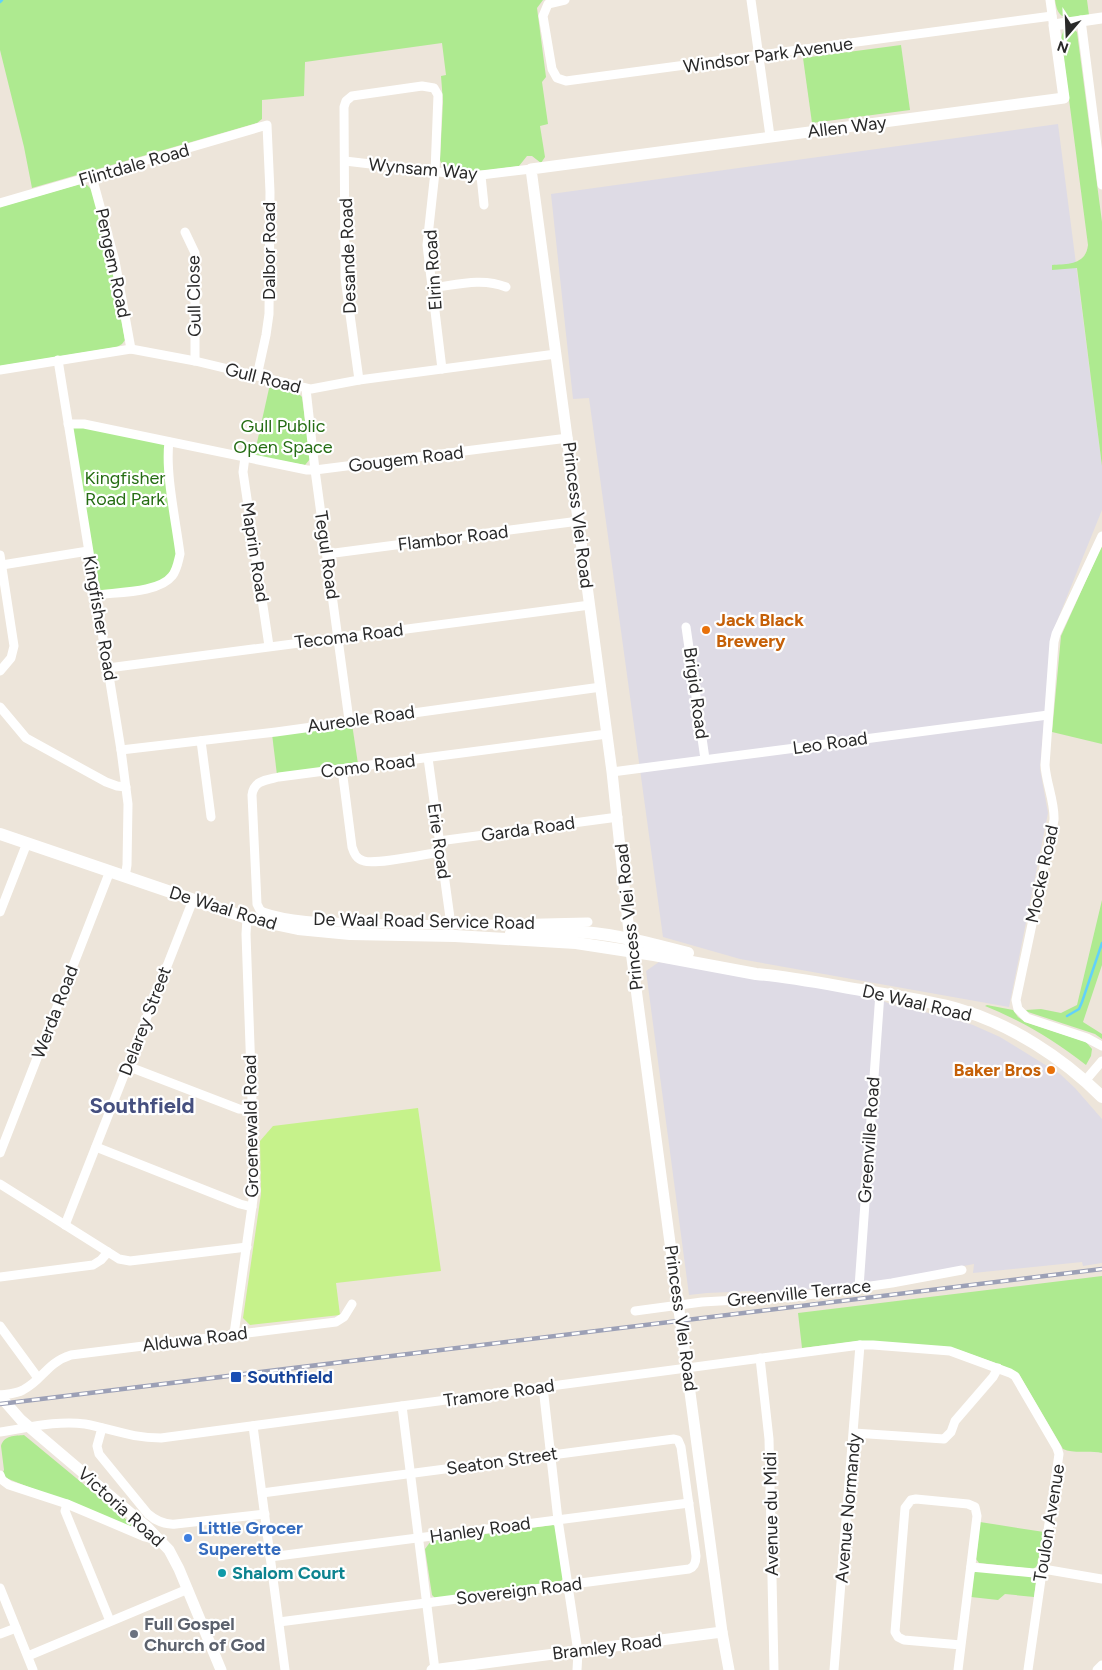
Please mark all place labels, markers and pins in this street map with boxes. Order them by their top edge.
place label: Jack Black Brewery [716,609,804,652]
marker: Jack Black Brewery [700,624,712,636]
place label: Baker Bros [953,1059,1042,1081]
marker: Baker Bros [1045,1064,1057,1076]
place label: Southfield [247,1366,333,1388]
marker: Southfield [229,1370,243,1384]
place label: Little Grocer Superette [198,1517,303,1560]
marker: Little Grocer Superette [182,1532,194,1544]
place label: Shalom Court [232,1562,345,1584]
marker: Shalom Court [216,1567,228,1579]
place label: Full Gospel Church of God [144,1613,265,1656]
marker: Full Gospel Church of God [128,1628,140,1640]

